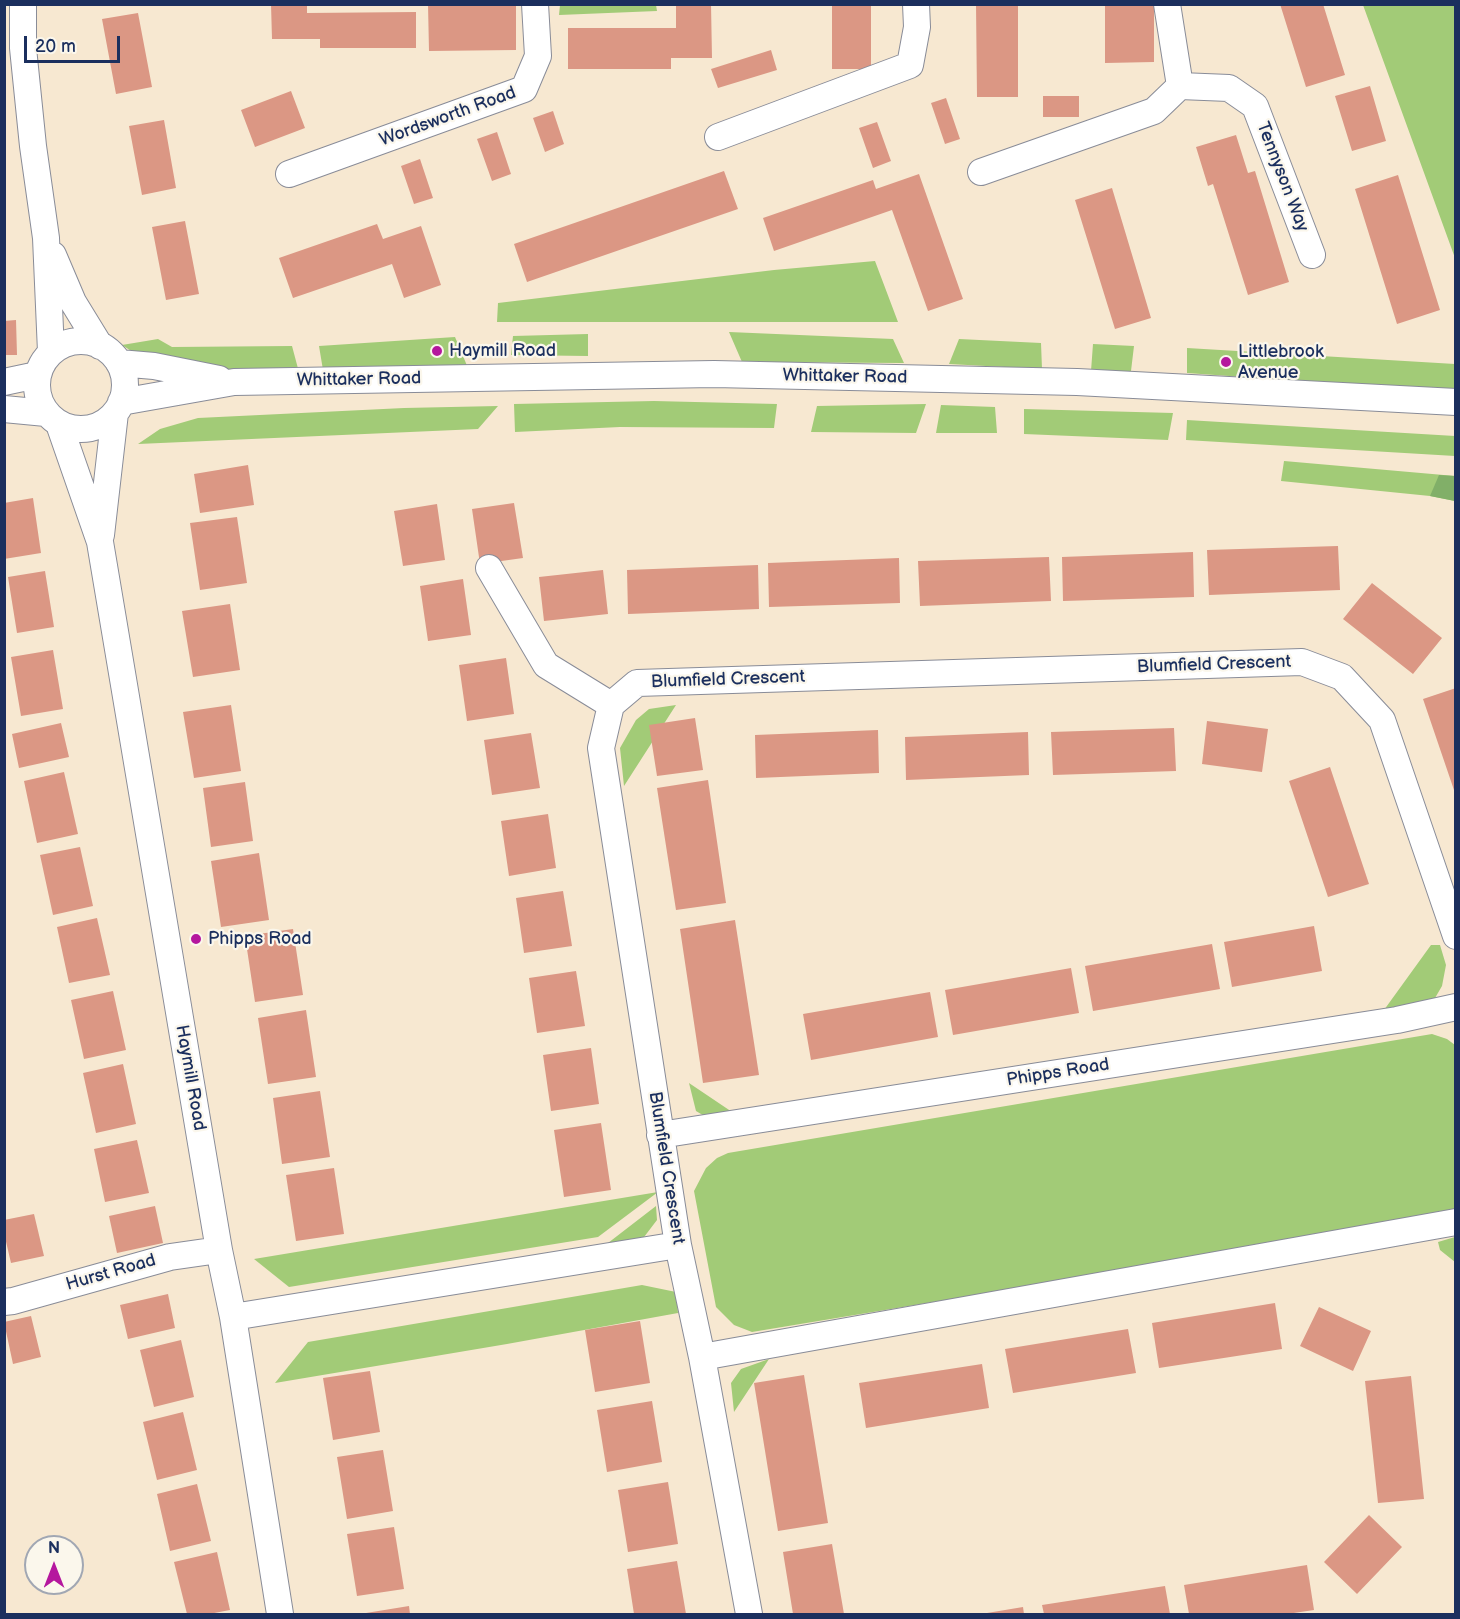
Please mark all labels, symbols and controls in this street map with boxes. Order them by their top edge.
scale bar [27,24,123,62]
text: 20 m [35,36,76,57]
street label: Wordsworth Road [377,82,519,152]
street label: Tennyson Way [1251,119,1313,235]
place label: Haymill Road [449,340,556,362]
place label: Littlebrook Avenue [1238,341,1324,384]
marker: Haymill Road [430,344,444,358]
marker: Littlebrook Avenue [1219,355,1233,369]
street label: Whittaker Road [782,365,908,389]
street label: Whittaker Road [296,368,422,392]
street label: Blumfield Crescent [1137,652,1291,678]
street label: Blumfield Crescent [651,667,805,693]
place label: Phipps Road [208,928,312,950]
marker: Phipps Road [189,932,203,946]
street label: Haymill Road [170,1023,210,1133]
street label: Phipps Road [1005,1054,1111,1092]
street label: Blumfield Crescent [643,1090,689,1246]
street label: Hurst Road [64,1250,158,1296]
north arrow [24,1535,84,1595]
text: N [48,1539,60,1558]

